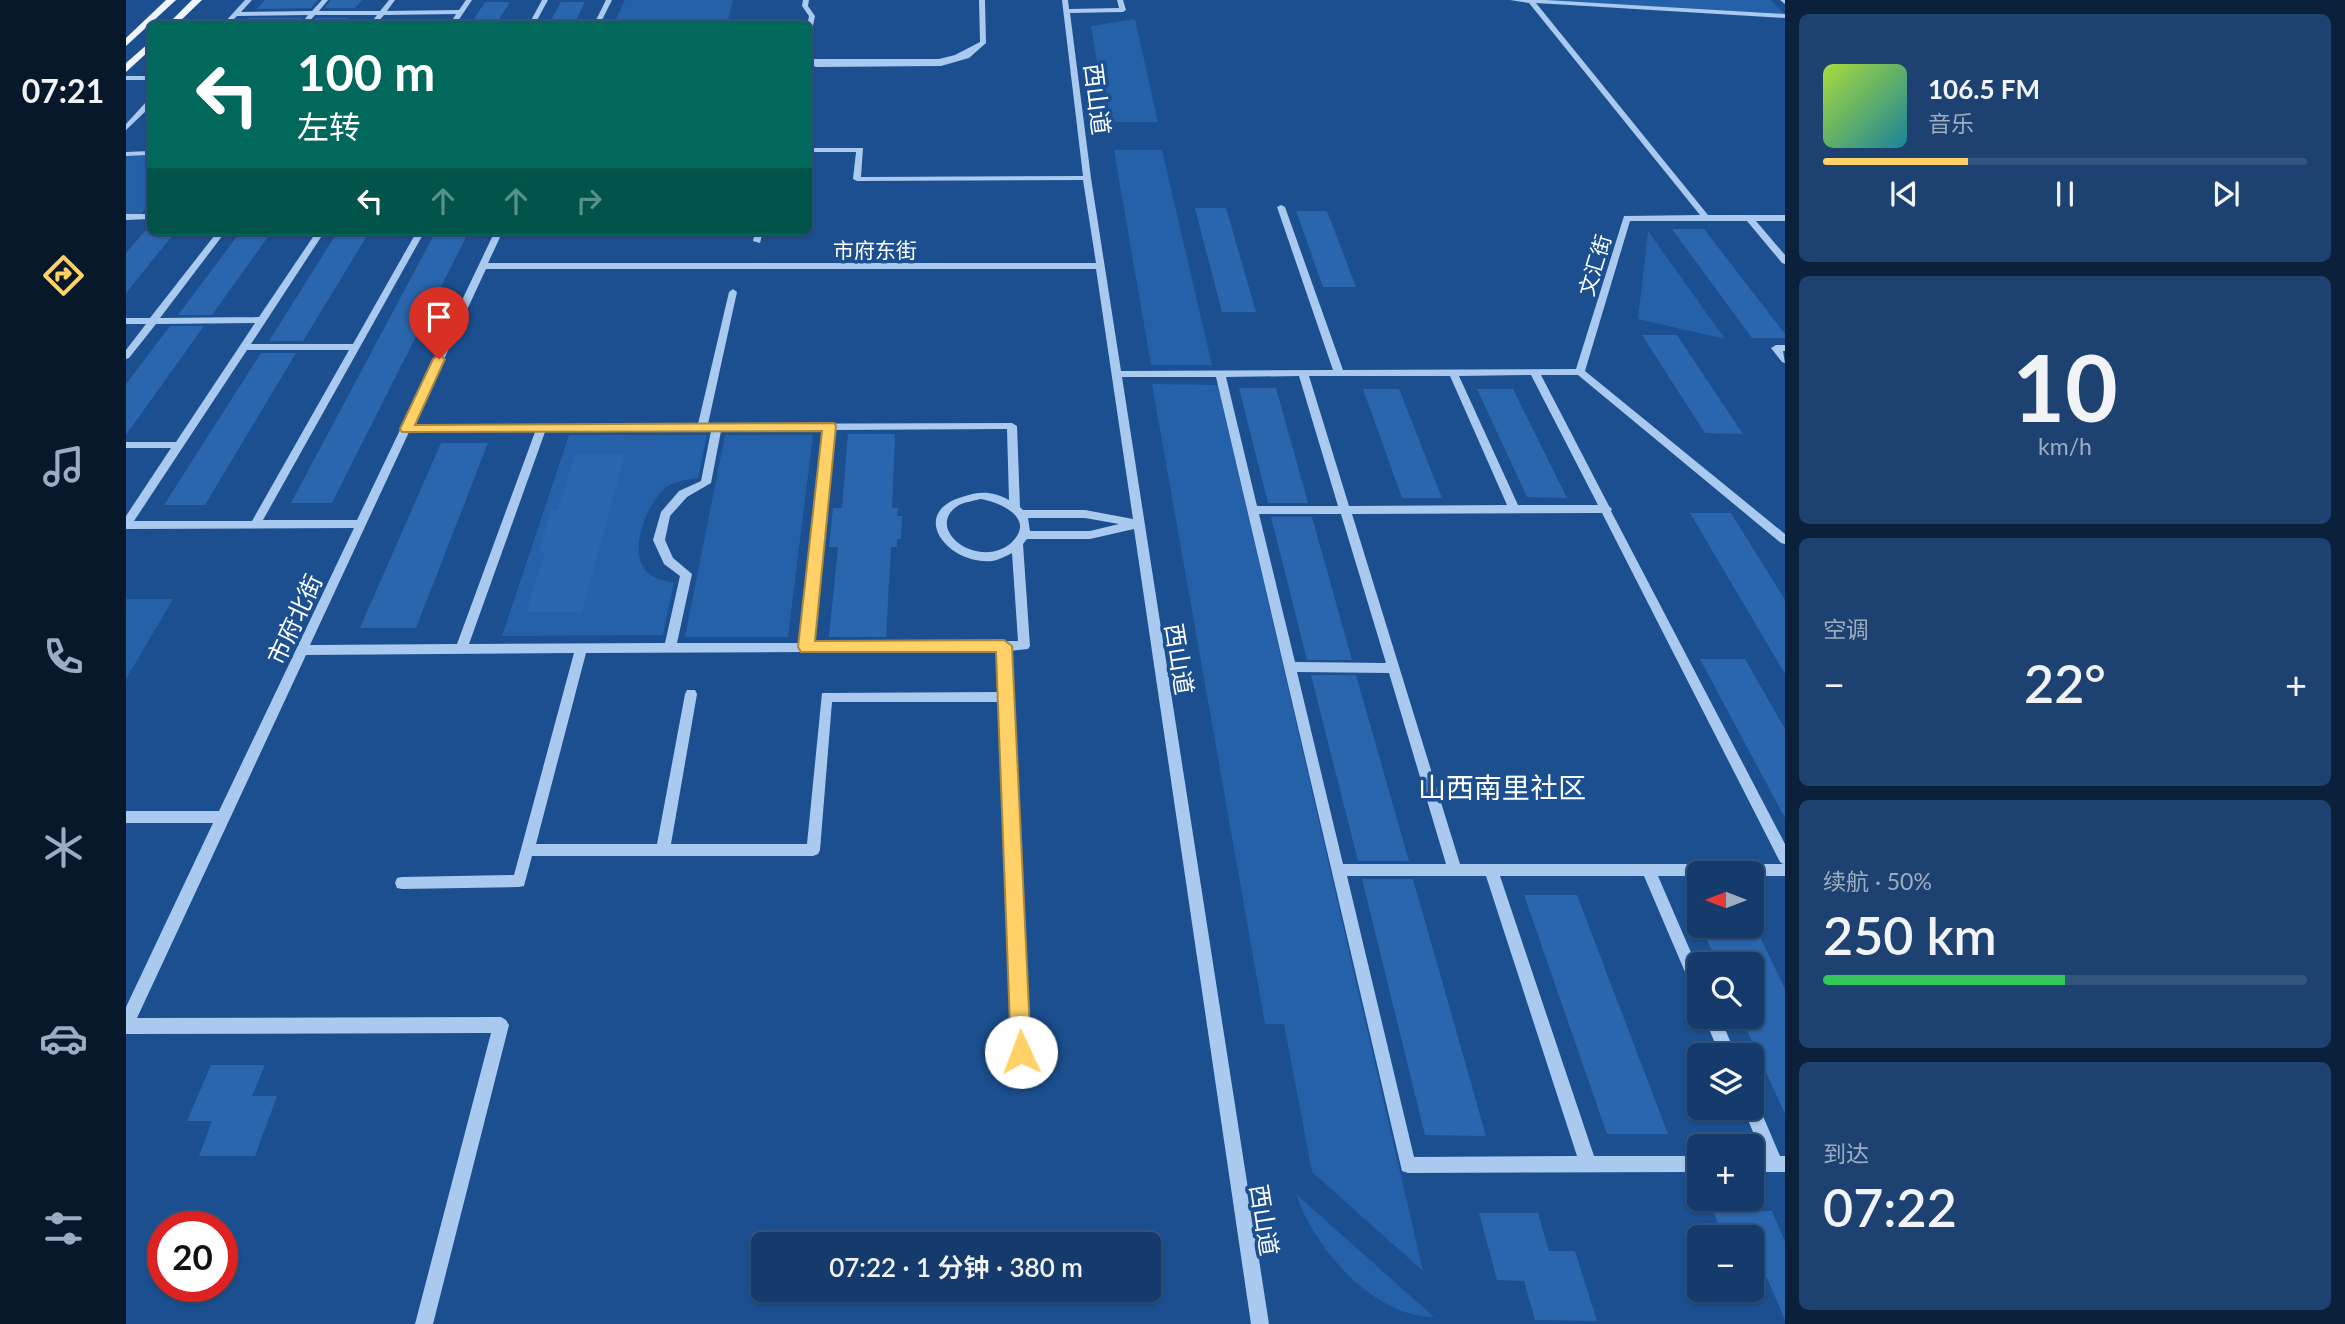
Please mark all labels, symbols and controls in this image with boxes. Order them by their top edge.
text: 100 m [297,43,435,101]
icon: left [182,49,273,140]
street label: 西山道 [1079,62,1117,136]
text: 07:21 [22,71,104,110]
text: 106.5 FM [1928,73,2040,105]
text: 左转 [297,107,361,146]
text: 音乐 [1928,109,1974,137]
icon: previous [1885,175,1923,213]
icon: pause [2046,175,2084,213]
icon: next [2207,175,2245,213]
icon: left [351,182,389,220]
icon: ahead [424,182,462,220]
icon: ahead [497,182,535,220]
icon: right [570,182,608,220]
street label: 文汇街 [1573,231,1615,299]
street label: 市府东街 [833,237,917,262]
icon: directions [39,251,88,300]
pin [409,287,469,359]
icon: arrive [420,298,458,336]
text: 10 [2012,332,2118,441]
text: km/h [2038,432,2092,460]
icon: music [39,442,88,491]
street label: 市府北街 [261,569,327,669]
text: 空调 [1823,615,1869,643]
street label: 西山道 [1160,621,1200,697]
icon: phone [39,632,88,681]
text: 22° [2024,652,2106,714]
text: − [1823,661,1845,707]
text: + [2285,661,2307,707]
district label: 山西南里社区 [1418,770,1586,804]
icon: climate [39,823,88,872]
north arrow [1687,861,1764,938]
map controls [1687,861,1764,1302]
text: 续航 · 50% [1823,867,1932,895]
text: 250 km [1823,904,1997,966]
button: search [1687,952,1764,1029]
icon: car [39,1014,88,1063]
position arrow [984,1015,1058,1089]
button: layers [1687,1043,1764,1120]
button: + [1687,1134,1764,1211]
text: 到达 [1823,1139,1869,1167]
text: 07:22 [1823,1176,1957,1238]
street label: 西山道 [1245,1182,1285,1258]
icon: filters [39,1204,88,1253]
speed limit sign: 20 [147,1211,238,1302]
button: − [1687,1225,1764,1302]
text: 07:22 · 1 分钟 · 380 m [829,1251,1083,1283]

